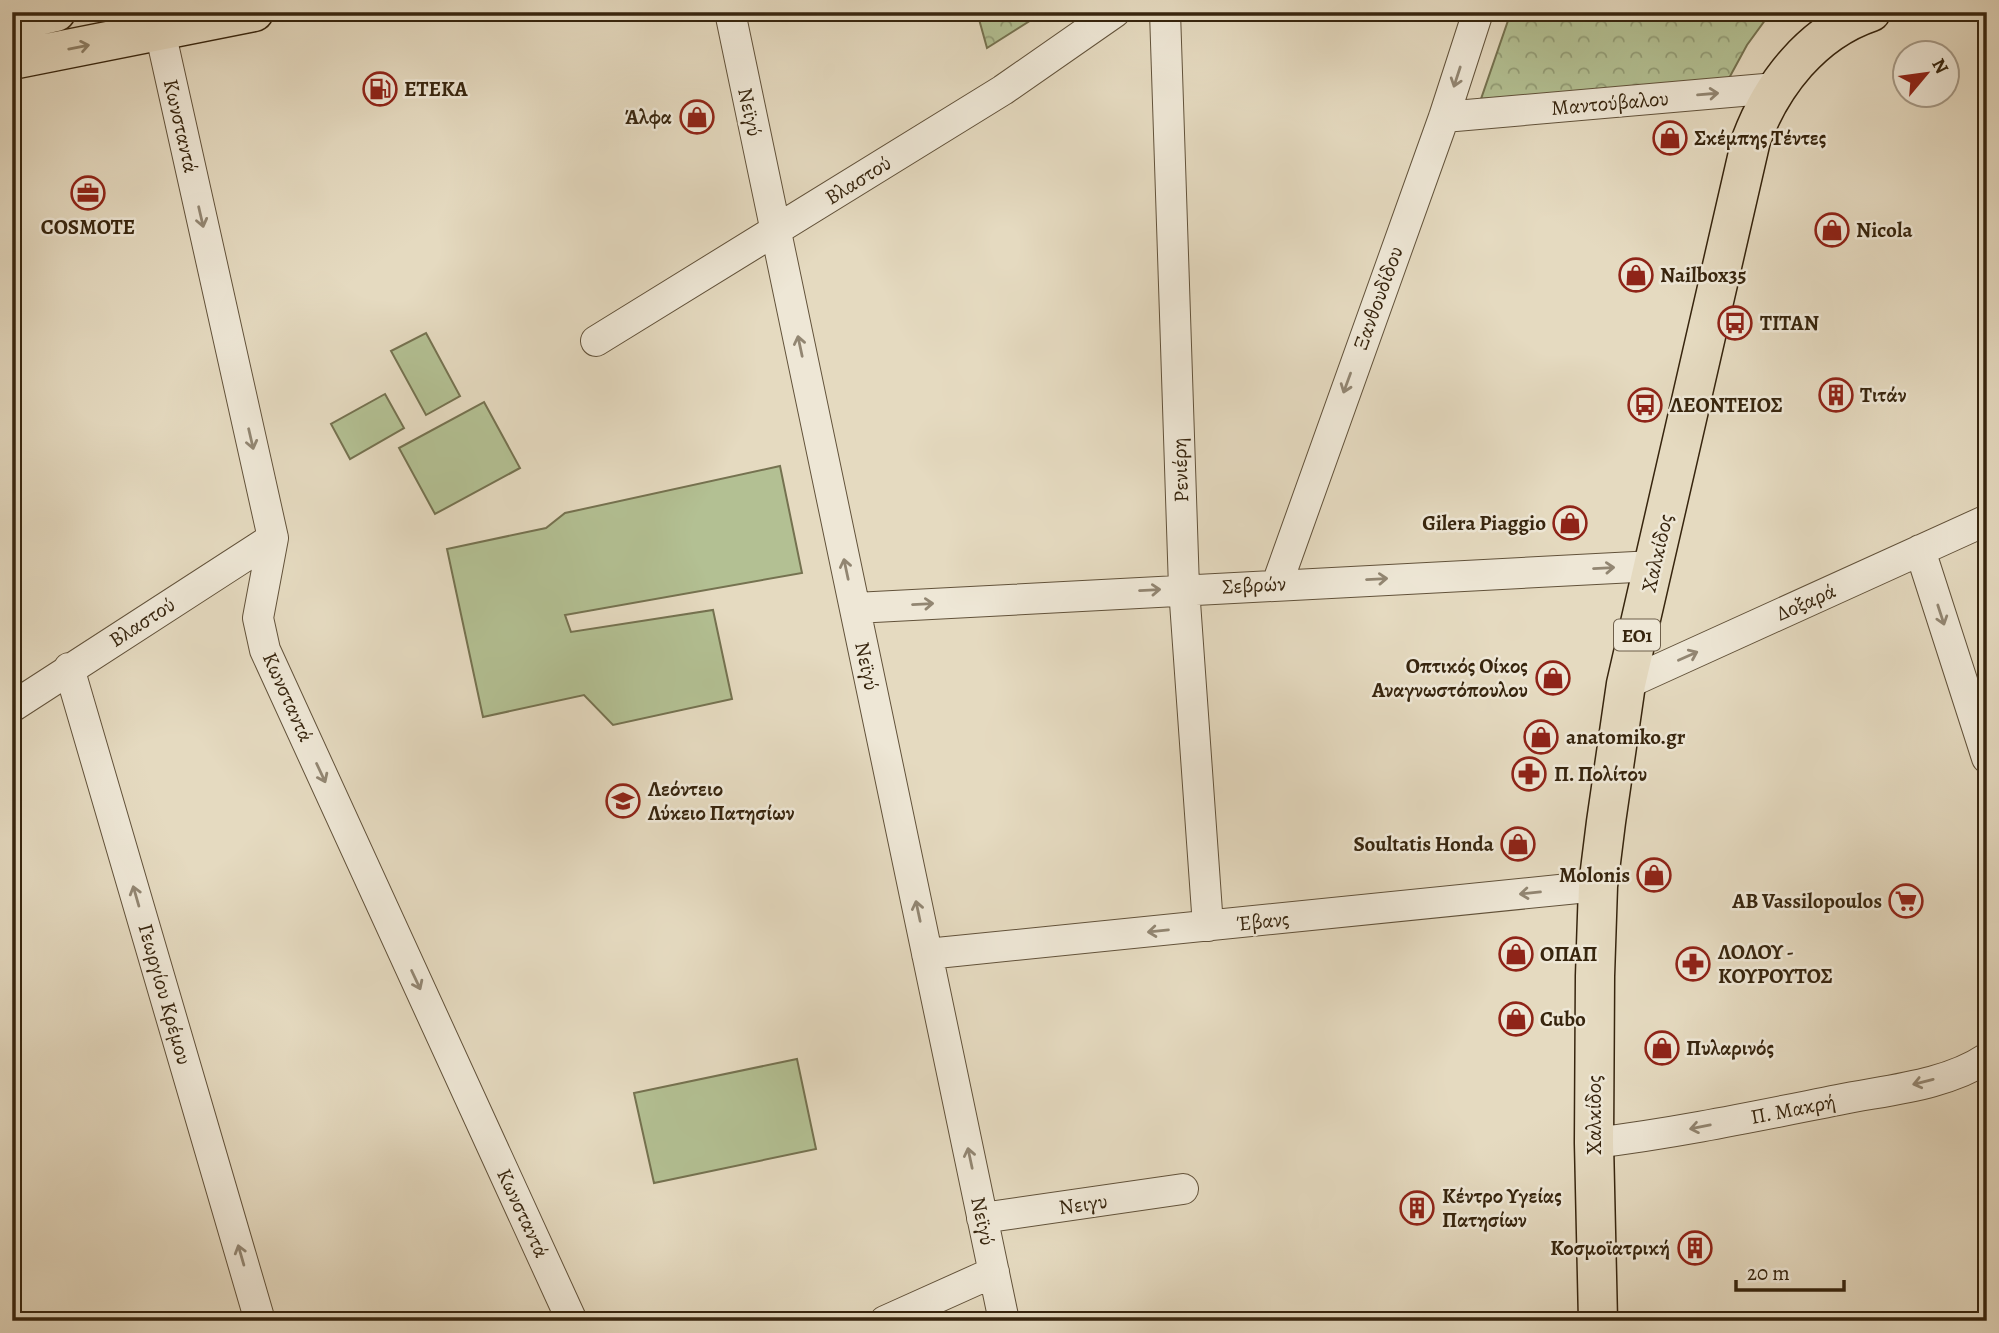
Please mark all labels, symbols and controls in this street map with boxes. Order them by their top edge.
north arrow [1890,38,1960,108]
one-way arrow [67,39,90,53]
text: N [1925,54,1955,79]
one-way arrow [1450,66,1462,88]
fuel station icon: ΕΤΕΚΑ [361,70,399,108]
place label: ΕΤΕΚΑ [404,75,469,103]
street label: Κωνσταντά [157,76,205,176]
street label: Μαντούβαλου [1550,84,1670,122]
street label: Νεϊγύ [731,85,769,139]
one-way arrow [1696,87,1718,100]
shop icon: Άλφα [678,98,716,136]
place label: Άλφα [624,103,672,131]
shop icon: Σκέμπης Τέντες [1651,119,1689,157]
place label: Σκέμπης Τέντες [1694,124,1826,152]
street label: Βλαστού [820,149,896,211]
office icon: COSMOTE [69,174,107,212]
one-way arrow [195,205,208,228]
shop icon: Nicola [1813,211,1851,249]
place label: COSMOTE [41,213,135,241]
place label: Nicola [1856,216,1913,244]
street label: Ξανθουδίδου [1346,242,1410,354]
shop icon: Nailbox35 [1617,256,1655,294]
place label: Nailbox35 [1660,261,1746,289]
bus stop icon: ΤΙΤΑΝ [1716,304,1754,342]
place label: ΤΙΤΑΝ [1760,309,1819,337]
one-way arrow [792,335,806,358]
one-way arrow [1340,372,1352,394]
building icon: Τιτάν [1817,376,1855,414]
place label: Τιτάν [1860,381,1907,409]
bus stop icon: ΛΕΟΝΤΕΙΟΣ [1626,386,1664,424]
place label: ΛΕΟΝΤΕΙΟΣ [1669,391,1783,419]
one-way arrow [244,427,258,450]
street label: Ρενιέρη [1165,437,1195,503]
shop icon: Gilera Piaggio [1551,504,1589,542]
place label: Gilera Piaggio [1422,509,1546,537]
street label: Χαλκίδος [1634,511,1680,595]
one-way arrow [839,558,853,581]
one-way arrow [1593,561,1615,574]
street label: Σεβρών [1221,569,1287,601]
one-way arrow [1365,573,1388,586]
street label: Δοξαρά [1772,577,1840,627]
one-way arrow [1138,584,1161,597]
street label: Βλαστού [104,590,180,654]
one-way arrow [911,597,934,610]
one-way arrow [1936,604,1948,626]
road number: ΕΟ1 [1614,620,1660,650]
street label: Νεϊγύ [848,639,886,693]
street label: Κωνσταντά [256,648,320,746]
one-way arrow [1677,649,1698,662]
place label: Οπτικός Οίκος Αναγνωστόπουλου [1371,652,1528,704]
shop icon: Οπτικός Οίκος Αναγνωστόπουλου [1534,659,1572,697]
shop icon: anatomiko.gr [1522,718,1560,756]
place label: anatomiko.gr [1566,723,1686,751]
pharmacy icon: Π. Πολίτου [1510,755,1548,793]
place label: Π. Πολίτου [1554,760,1647,788]
one-way arrow [315,761,328,783]
place label: Λεόντειο Λύκειο Πατησίων [647,775,795,827]
school or university icon: Λεόντειο Λύκειο Πατησίων [604,782,642,820]
shop icon: Soultatis Honda [1499,825,1537,863]
place label: Soultatis Honda [1353,830,1495,858]
shop icon: Molonis [1635,856,1673,894]
place label: Molonis [1559,861,1630,889]
supermarket icon: AB Vassilopoulos [1887,882,1925,920]
one-way arrow [128,885,141,907]
one-way arrow [1520,887,1542,900]
place label: AB Vassilopoulos [1731,887,1882,915]
one-way arrow [911,900,925,923]
street label: Έβανς [1235,904,1291,938]
street label: Γεωργίου Κρέμου [131,920,199,1068]
one-way arrow [1147,925,1170,938]
shop icon: ΟΠΑΠ [1497,935,1535,973]
place label: ΛΟΛΟΥ - ΚΟΥΡΟΥΤΟΣ [1717,938,1833,990]
place label: ΟΠΑΠ [1540,940,1597,968]
pharmacy icon: ΛΟΛΟΥ - ΚΟΥΡΟΥΤΟΣ [1674,945,1712,983]
one-way arrow [410,968,423,990]
shop icon: Cubo [1497,1000,1535,1038]
place label: Cubo [1540,1005,1586,1033]
shop icon: Πυλαρινός [1643,1029,1681,1067]
place label: Πυλαρινός [1686,1034,1774,1062]
street label: Χαλκίδος [1580,1075,1608,1155]
one-way arrow [1913,1076,1935,1089]
street label: Π. Μακρή [1748,1087,1838,1131]
one-way arrow [1689,1120,1712,1134]
one-way arrow [962,1147,976,1170]
street label: Κωνσταντά [490,1164,556,1262]
place label: Κέντρο Υγείας Πατησίων [1442,1182,1562,1234]
street label: Νειγυ [1057,1187,1109,1221]
building icon: Κέντρο Υγείας Πατησίων [1398,1189,1436,1227]
street label: Νεϊγύ [964,1194,1002,1248]
building icon: Κοσμοϊατρική [1676,1229,1714,1267]
place label: Κοσμοϊατρική [1550,1234,1670,1262]
one-way arrow [233,1244,246,1266]
scale bar [1736,1249,1845,1293]
text: 20 m [1747,1259,1790,1287]

